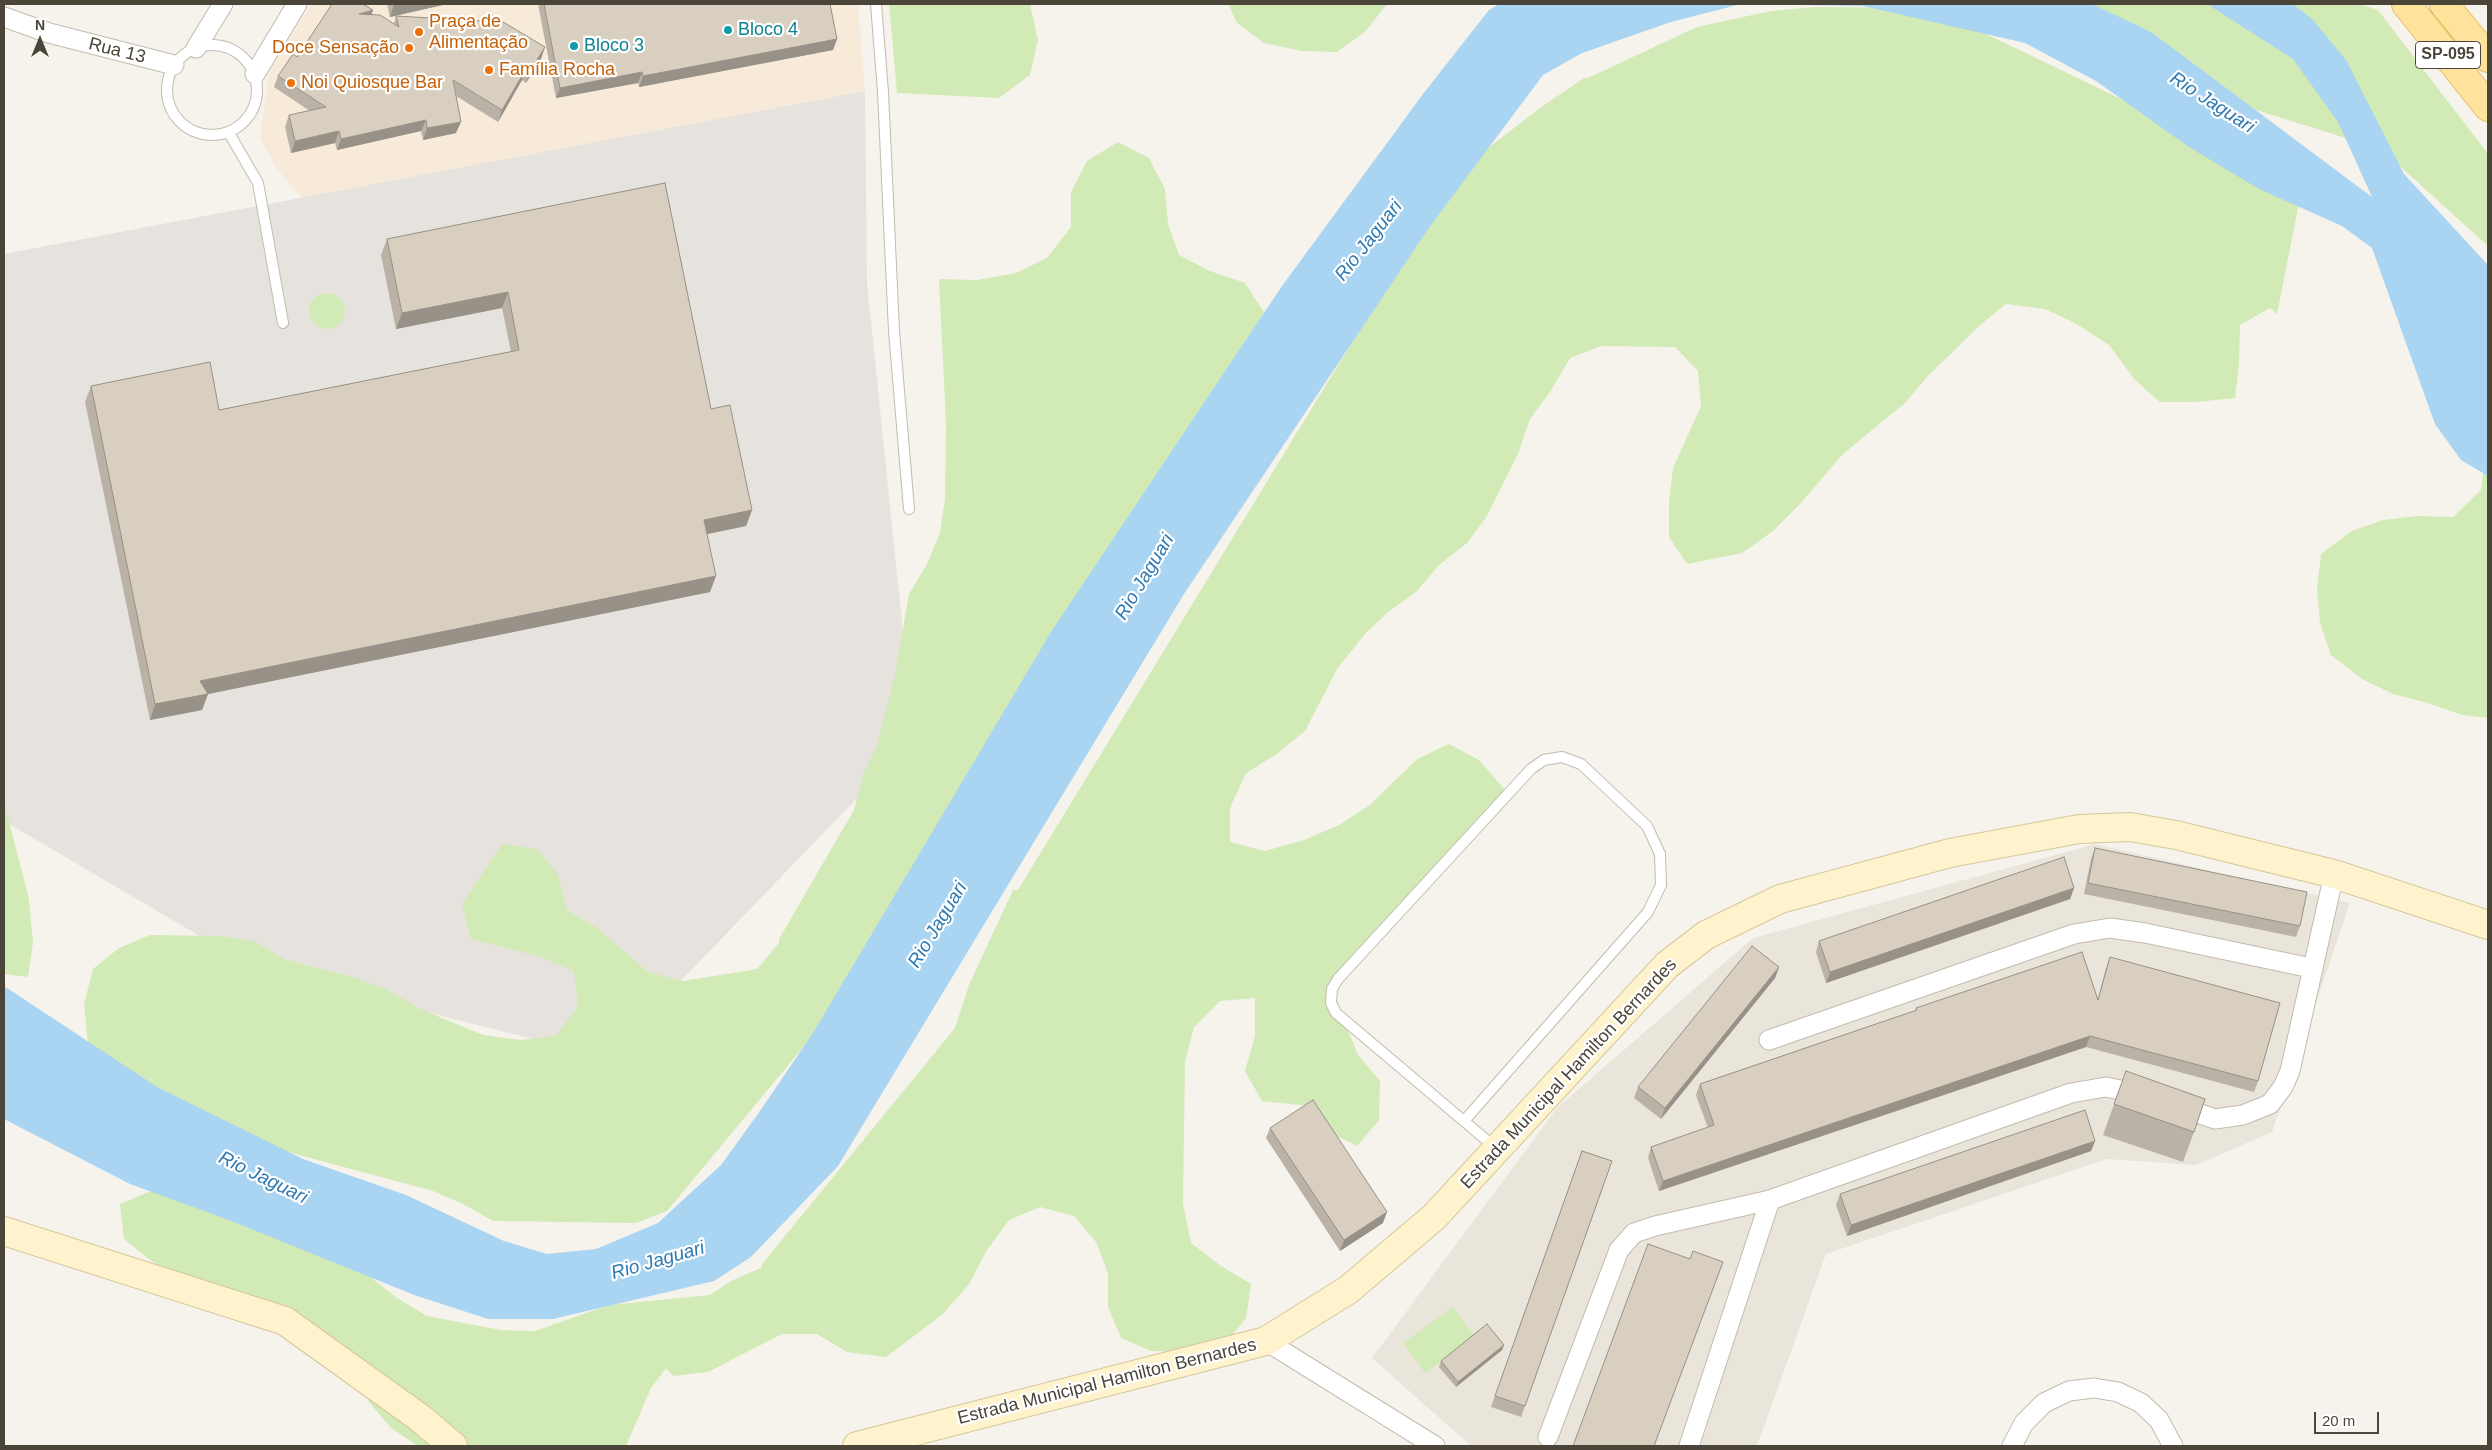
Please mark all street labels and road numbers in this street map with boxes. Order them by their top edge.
street label: Rua 13 [86,33,148,69]
road number: SP-095 [2416,42,2480,68]
street label: Estrada Municipal Hamilton Bernardes [1456,954,1682,1194]
street label: Estrada Municipal Hamilton Bernardes [955,1334,1259,1430]

